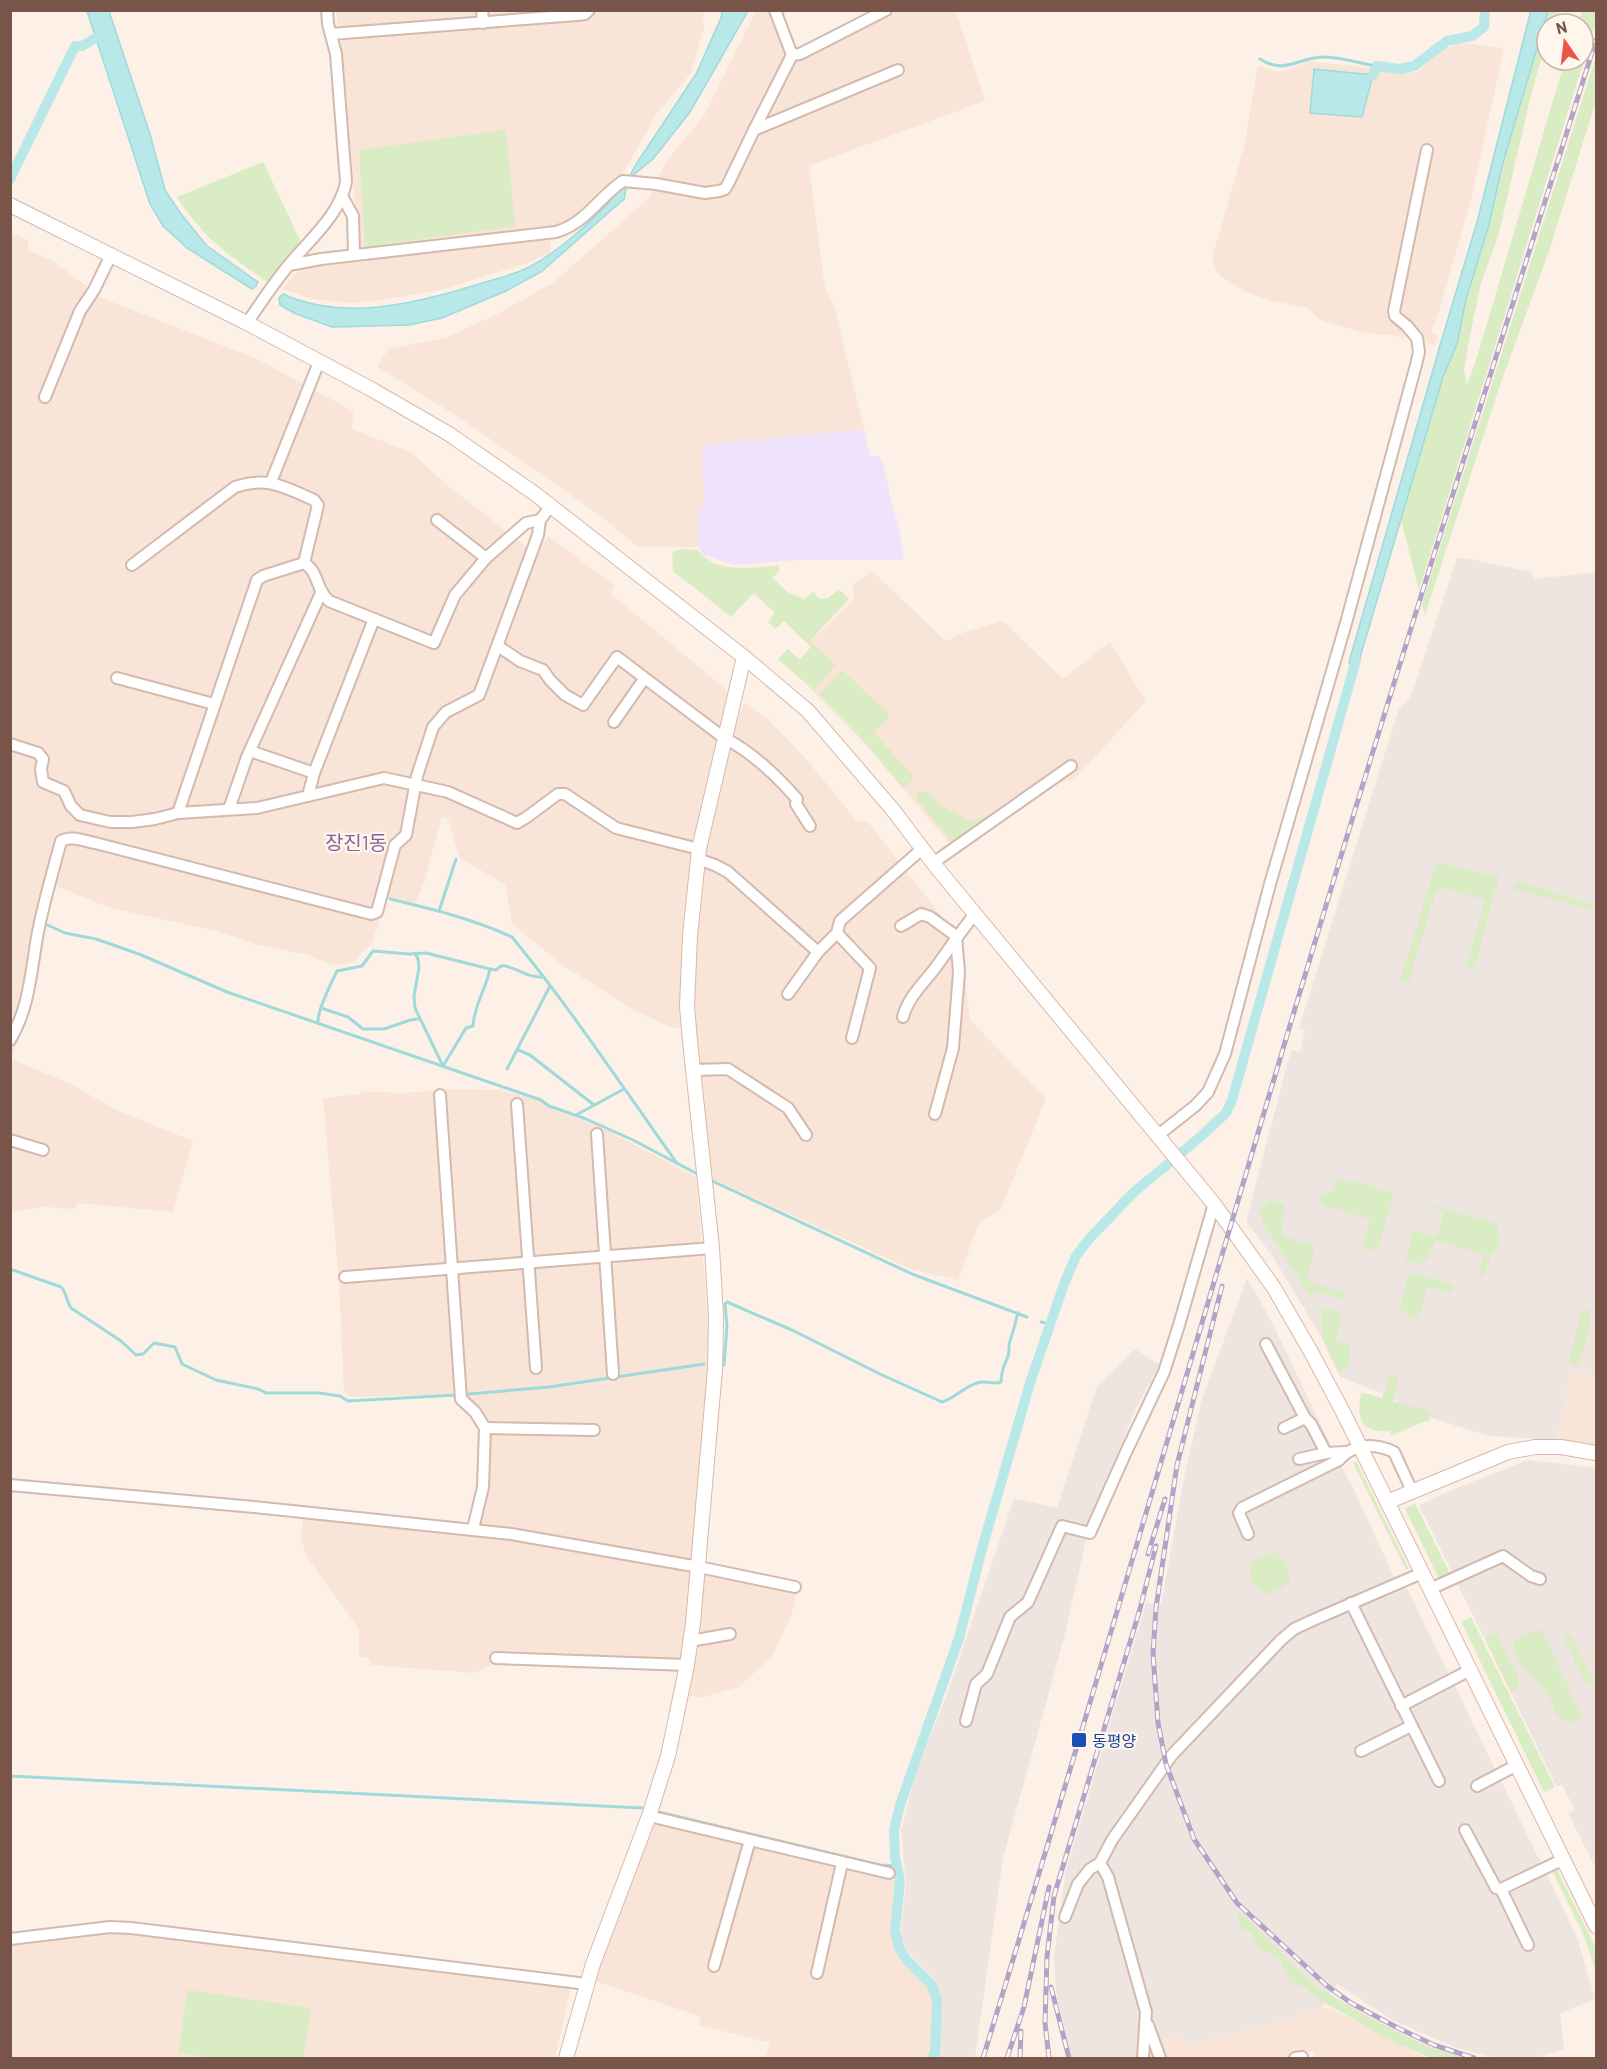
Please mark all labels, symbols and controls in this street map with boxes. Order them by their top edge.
north arrow [1535,12,1595,72]
text: N [1554,16,1569,37]
district label: 장진1동 [325,830,387,854]
marker: 동평양 [1070,1731,1088,1749]
place label: 동평양 [1092,1731,1136,1750]

